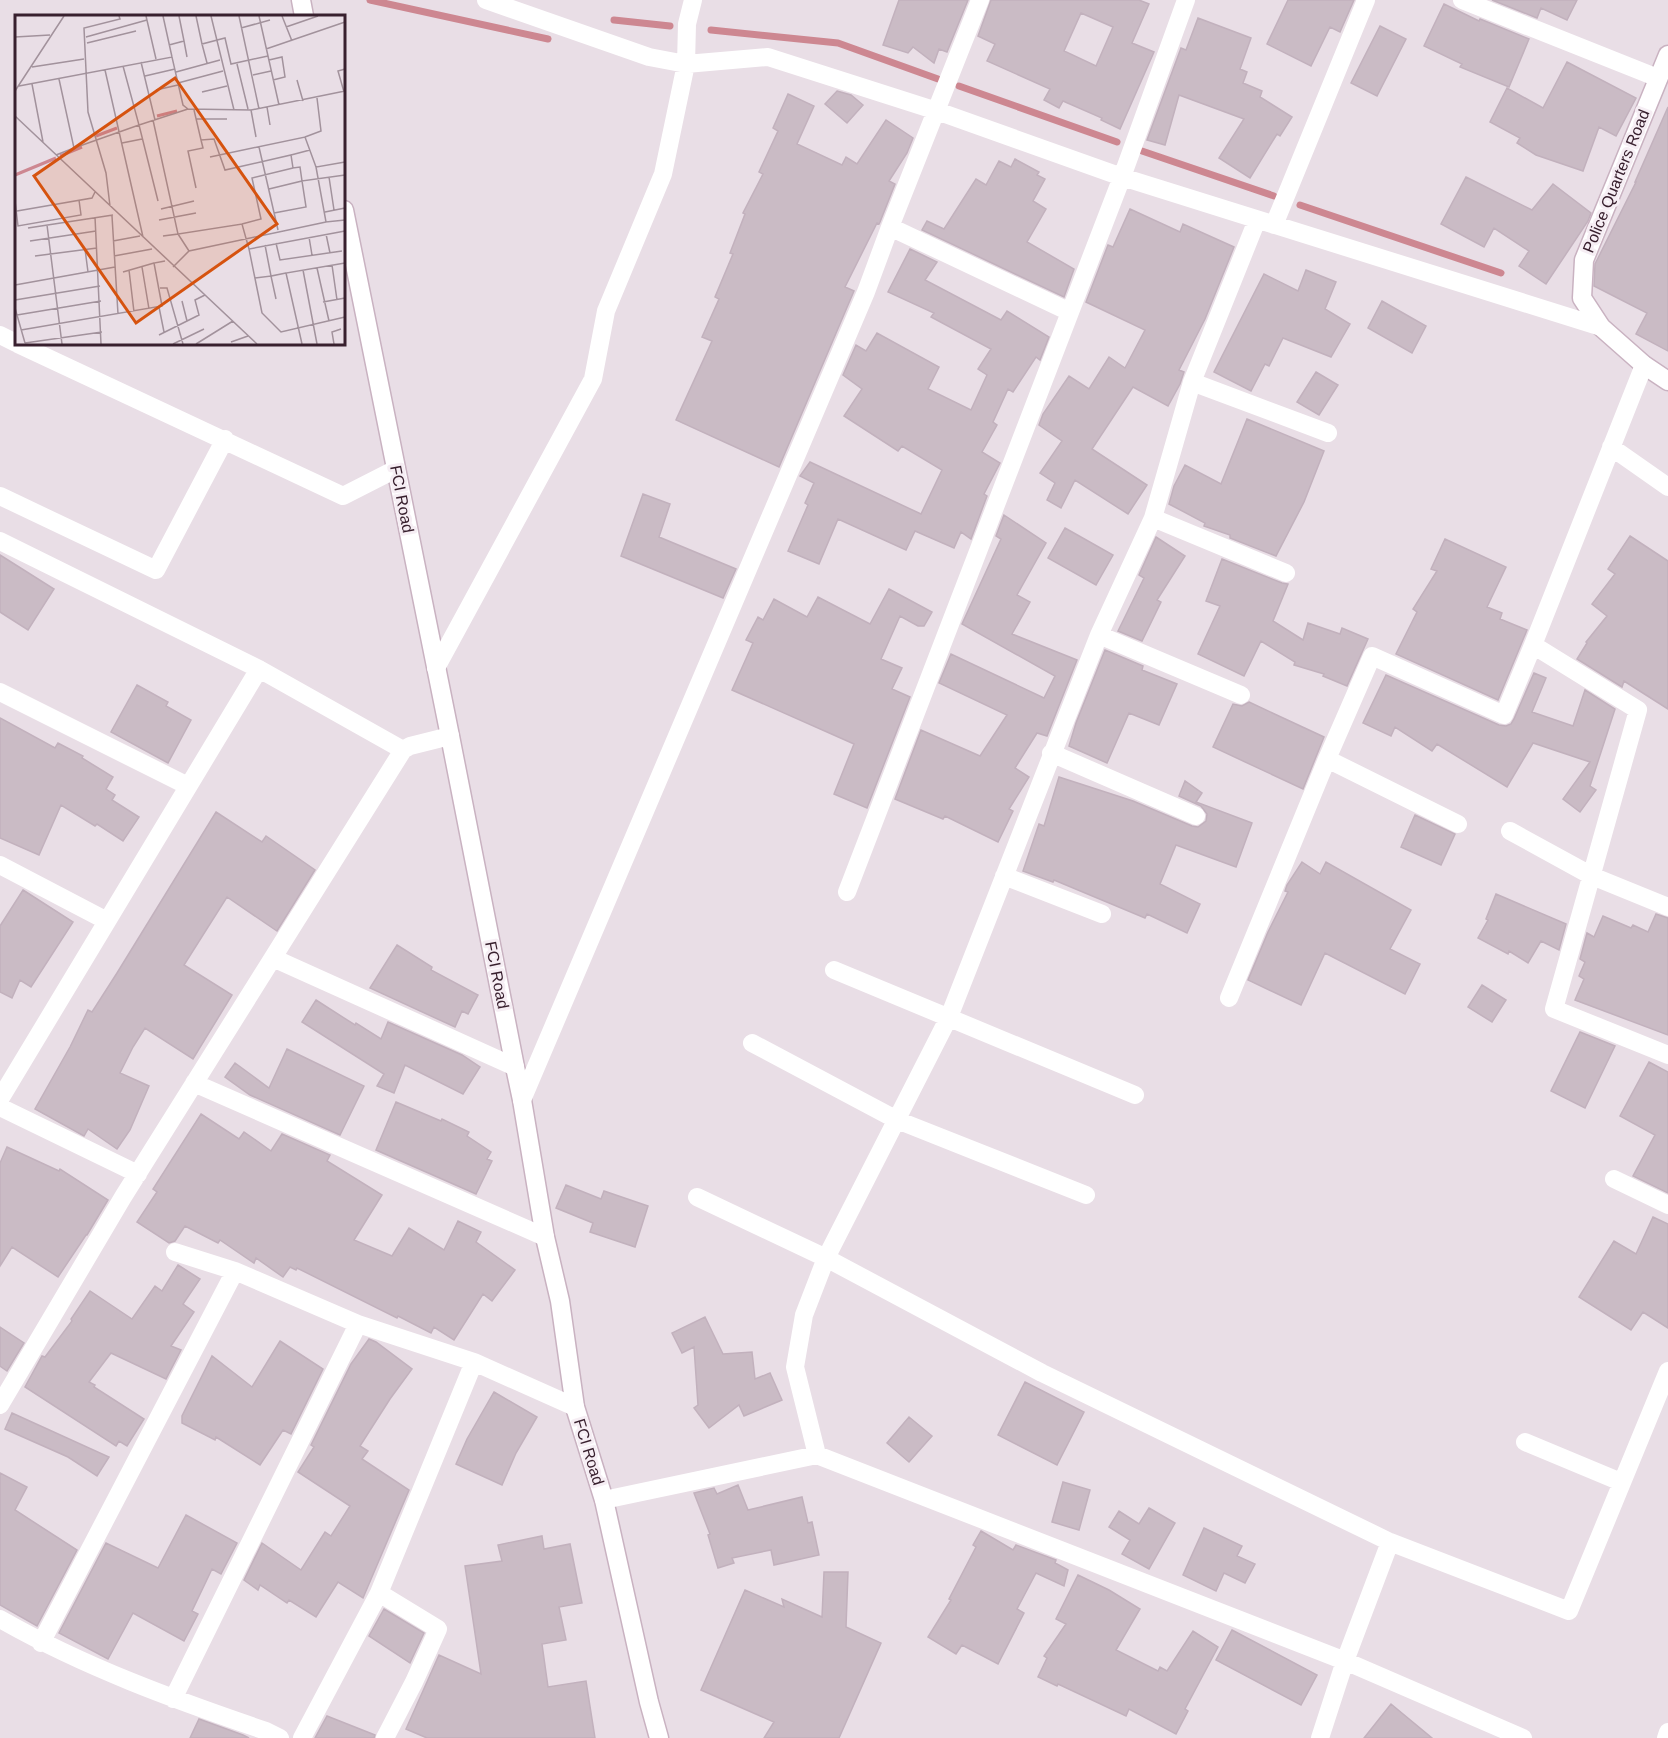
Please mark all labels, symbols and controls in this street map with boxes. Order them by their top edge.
inset map [15,15,345,345]
street label: Police Quarters Road [1579,107,1653,255]
street label: FCI Road [387,464,417,534]
street label: FCI Road [482,940,512,1010]
street label: FCI Road [571,1417,607,1487]

